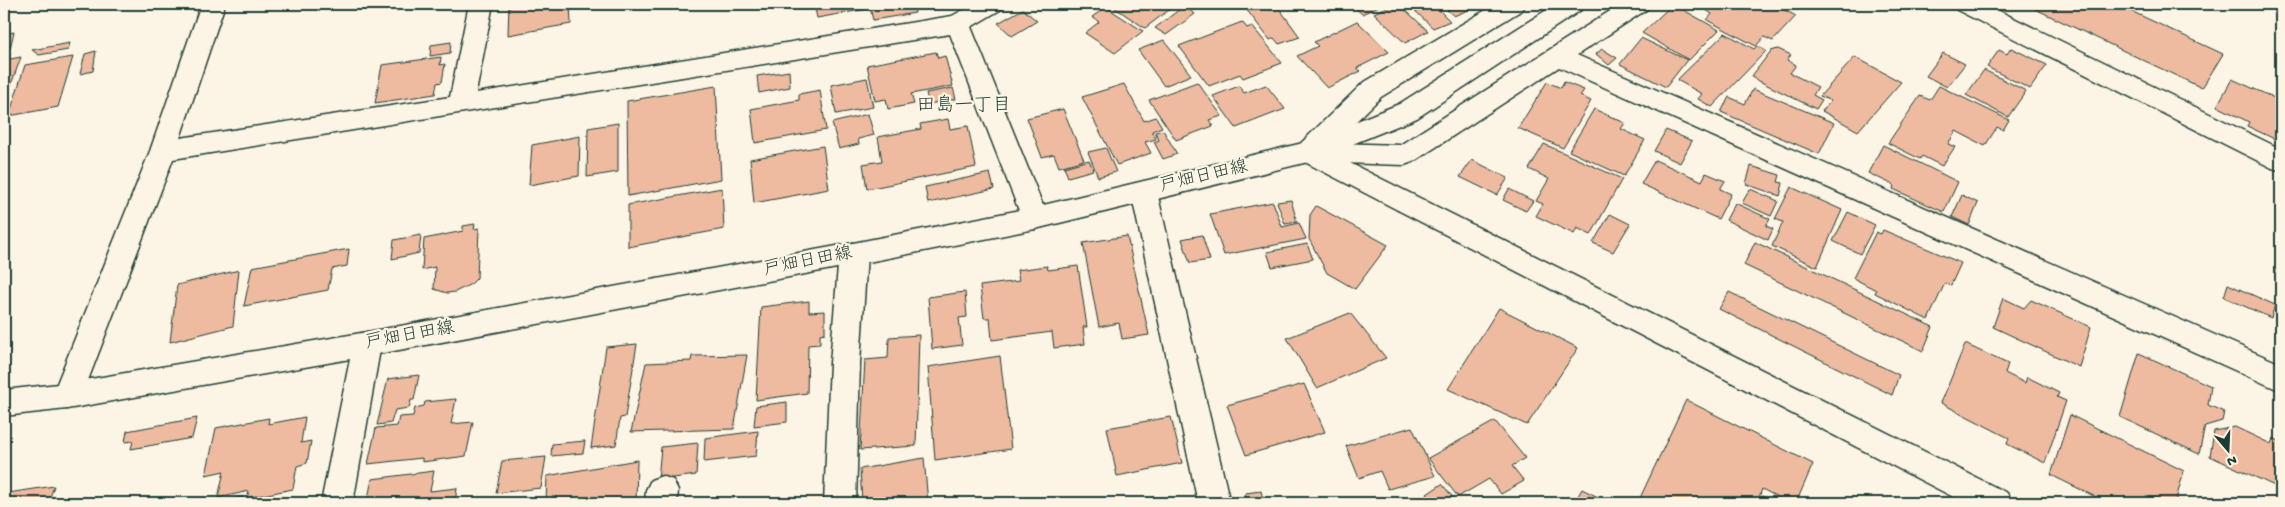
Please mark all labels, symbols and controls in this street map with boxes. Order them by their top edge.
district label: 田島一丁目 [916,94,1012,118]
street label: 戸畑日田線 [1158,156,1250,197]
street label: 戸畑日田線 [762,242,854,281]
street label: 戸畑日田線 [364,317,456,354]
north arrow [2202,424,2252,474]
text: N [2224,450,2239,469]

